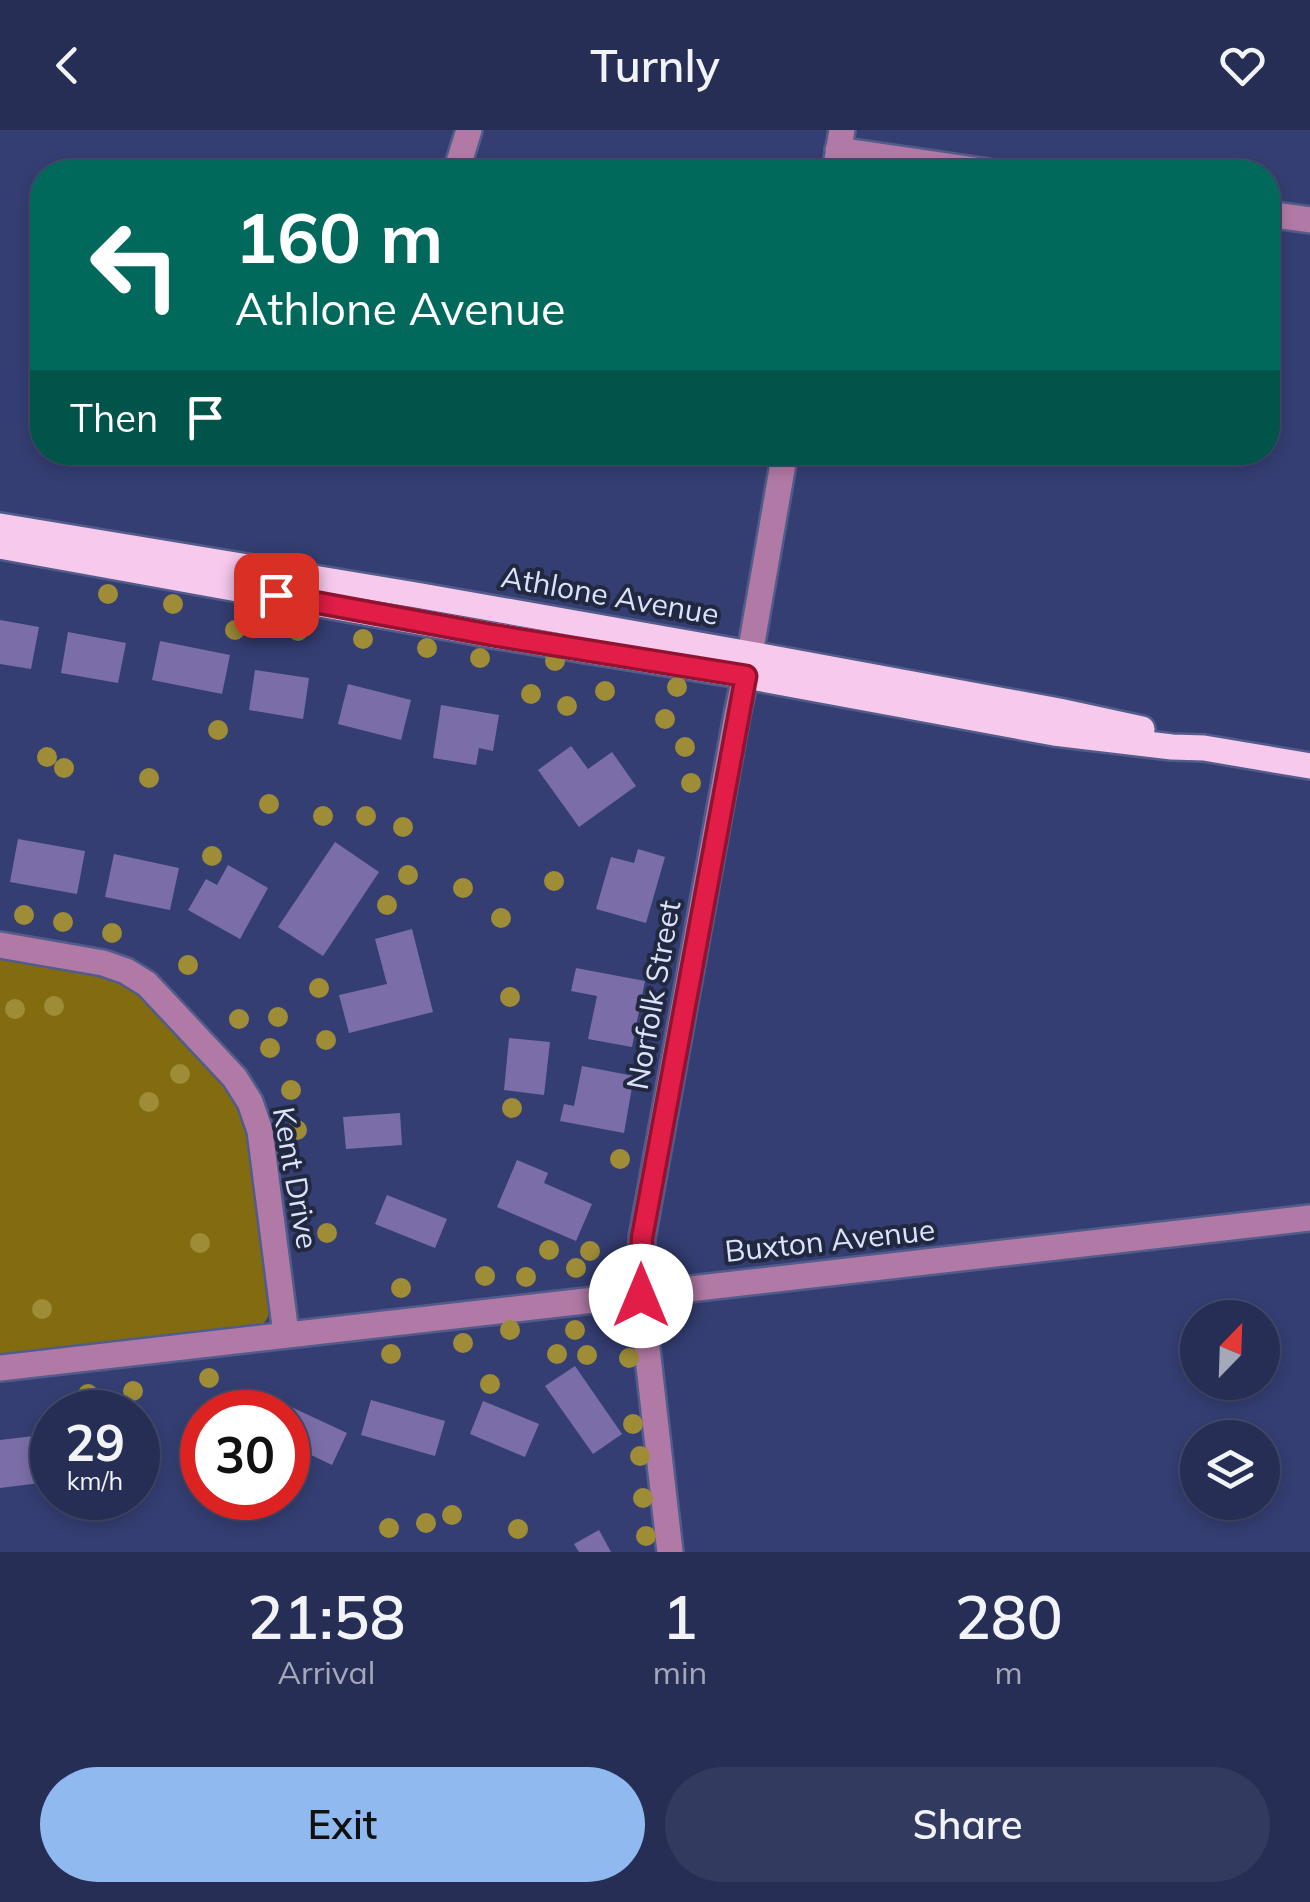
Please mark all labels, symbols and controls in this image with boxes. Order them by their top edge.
text: Turnly [590,37,720,93]
icon: back [40,38,95,93]
icon: heart [1215,38,1270,93]
text: 160 m [235,193,443,281]
icon: left [70,200,200,330]
text: Athlone Avenue [235,280,565,336]
icon: arrive [178,390,233,445]
text: Then [70,394,158,442]
pin [234,553,319,638]
street label: Athlone Avenue [498,557,722,633]
icon: arrive [249,568,304,623]
street label: Norfolk Street [618,897,688,1092]
street label: Kent Drive [265,1104,327,1252]
street label: Buxton Avenue [723,1210,937,1270]
position arrow [589,1244,693,1348]
north arrow [1180,1300,1280,1400]
map controls [1180,1300,1280,1520]
speed limit sign: 30 [180,1390,310,1520]
text: 29 [65,1411,125,1474]
button: layers [1180,1420,1280,1520]
text: km/h [67,1465,123,1496]
text: 21:58 [247,1579,406,1654]
text: 1 [662,1579,698,1654]
text: 280 [955,1579,1063,1654]
text: Arrival [278,1652,375,1692]
text: min [653,1652,707,1692]
text: m [995,1652,1023,1692]
button: Exit [40,1767,645,1882]
button: Share [665,1767,1270,1882]

